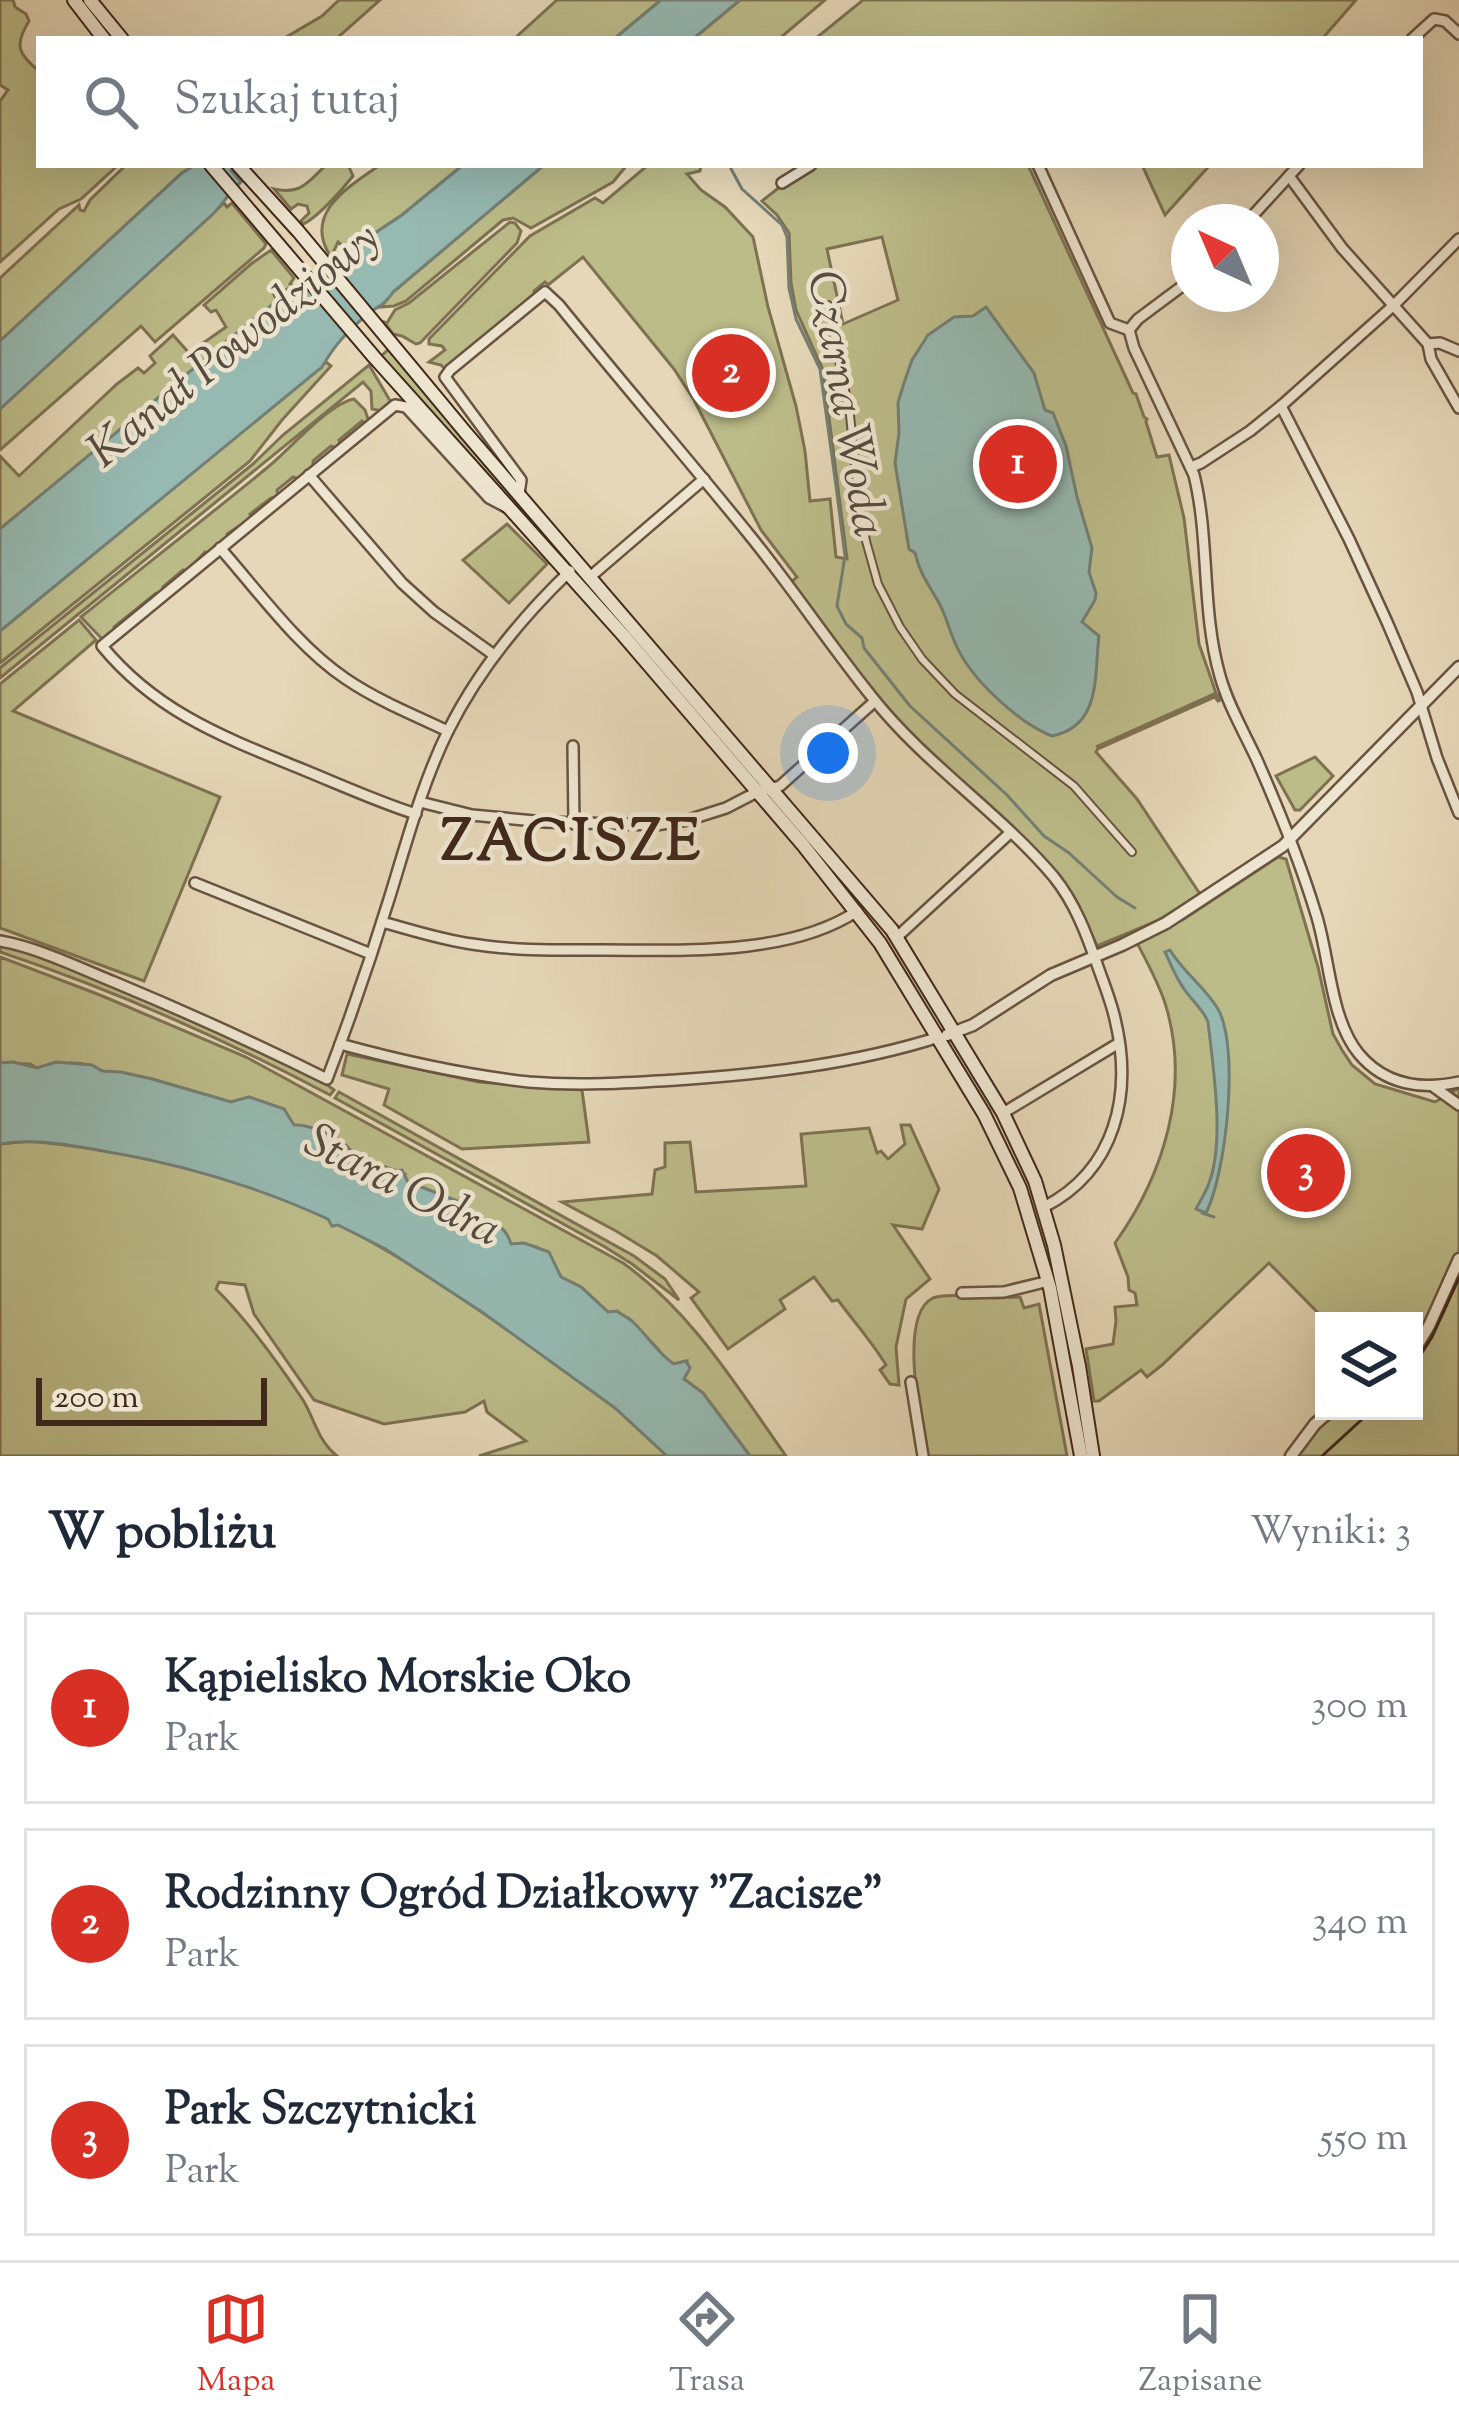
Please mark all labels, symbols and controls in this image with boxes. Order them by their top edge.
search box [36,36,1423,168]
icon: search [78,69,144,135]
text: Szukaj tutaj [174,70,400,135]
north arrow [1171,204,1279,312]
water label: Kanał Powodziowy [74,208,397,487]
water label: Czarna Woda [786,266,901,542]
pin: 2 [692,328,770,418]
pin: 1 [979,419,1057,509]
your location [798,723,858,783]
district label: ZACISZE [441,804,703,886]
water label: Stara Odra [291,1109,512,1267]
pin: 3 [1267,1128,1345,1218]
map controls [1315,1312,1423,1420]
button: layers [1315,1312,1423,1420]
scale bar [36,1372,267,1425]
text: 200 m [54,1375,139,1423]
text: W pobliżu [48,1498,276,1571]
text: Wyniki: 3 [1250,1506,1411,1562]
text: Kąpielisko Morskie Oko [165,1648,631,1713]
text: 1 [83,1680,97,1736]
text: 300 m [1311,1680,1408,1736]
text: Park [165,1713,240,1769]
text: Rodzinny Ogród Działkowy "Zacisze" [165,1864,883,1929]
text: 2 [81,1896,99,1952]
text: 340 m [1312,1896,1408,1952]
text: Park [165,1929,240,1985]
text: Park Szczytnicki [165,2080,476,2145]
text: 3 [82,2112,98,2168]
text: 550 m [1320,2112,1408,2168]
text: Park [165,2145,240,2201]
tab: Mapa [197,2286,275,2406]
tab: Trasa [669,2286,745,2406]
tab: Zapisane [1138,2286,1262,2406]

